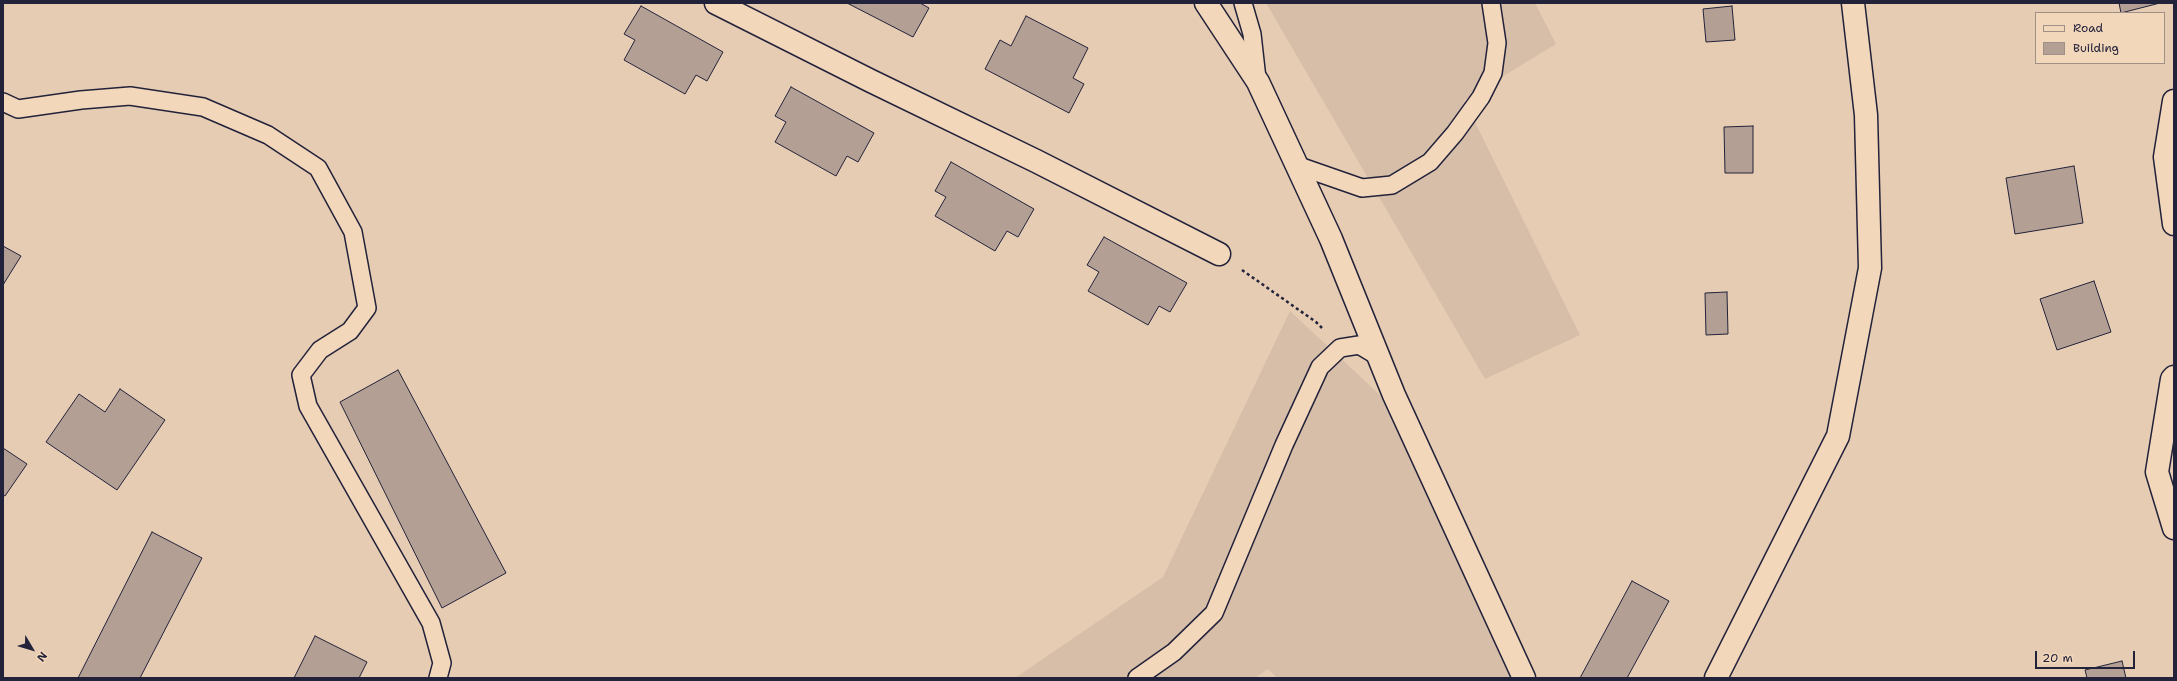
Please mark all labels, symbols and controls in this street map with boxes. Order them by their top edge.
legend [2035,12,2165,64]
text: Road [2073,20,2103,36]
text: Building [2073,40,2119,56]
north arrow [12,629,52,669]
scale bar [2037,643,2137,669]
text: N [33,649,50,665]
text: 20 m [2042,650,2073,666]

